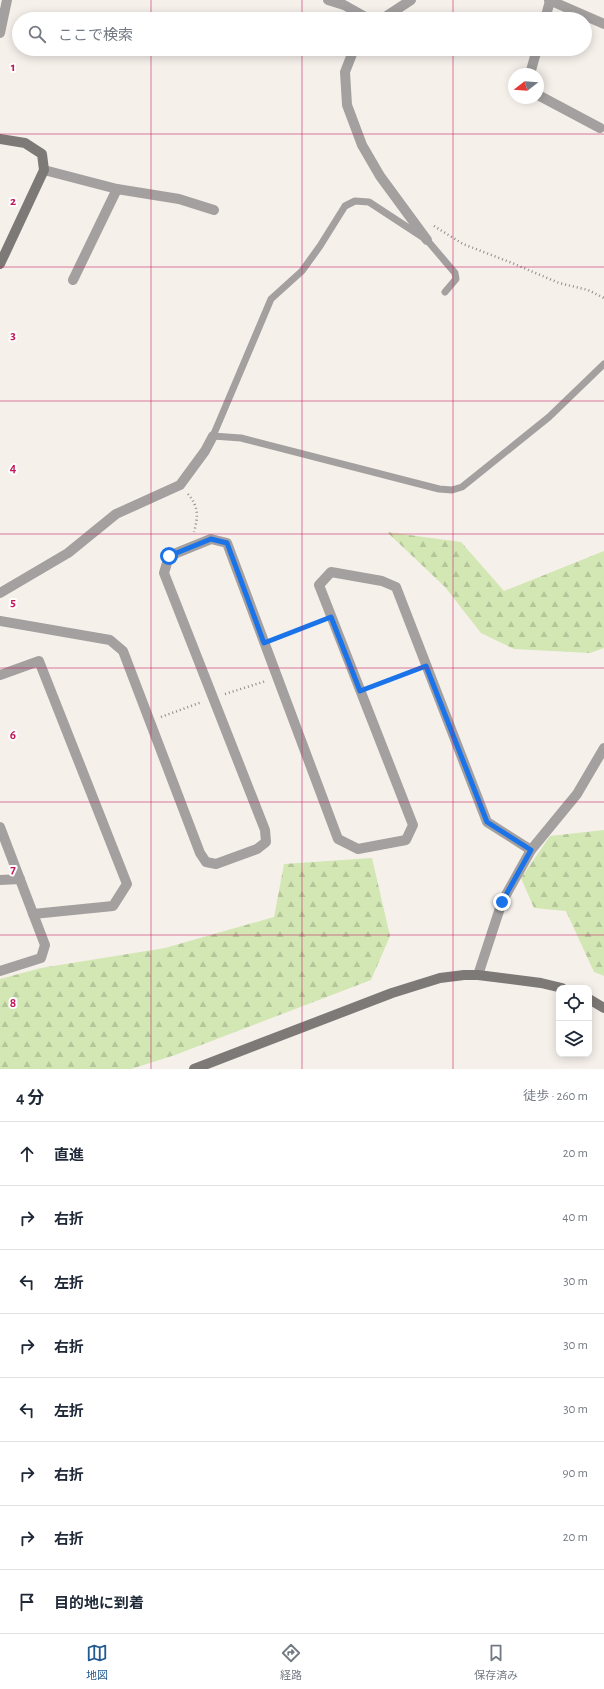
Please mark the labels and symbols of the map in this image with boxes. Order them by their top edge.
text: 1 [11,61,15,74]
north arrow [508,68,544,104]
text: 2 [10,195,16,208]
text: 3 [10,329,16,342]
text: 4 [10,462,17,475]
route start [160,547,178,565]
text: 5 [10,596,16,609]
text: 6 [10,729,16,742]
text: 7 [10,863,16,876]
route end [493,893,511,911]
text: 8 [10,997,16,1010]

